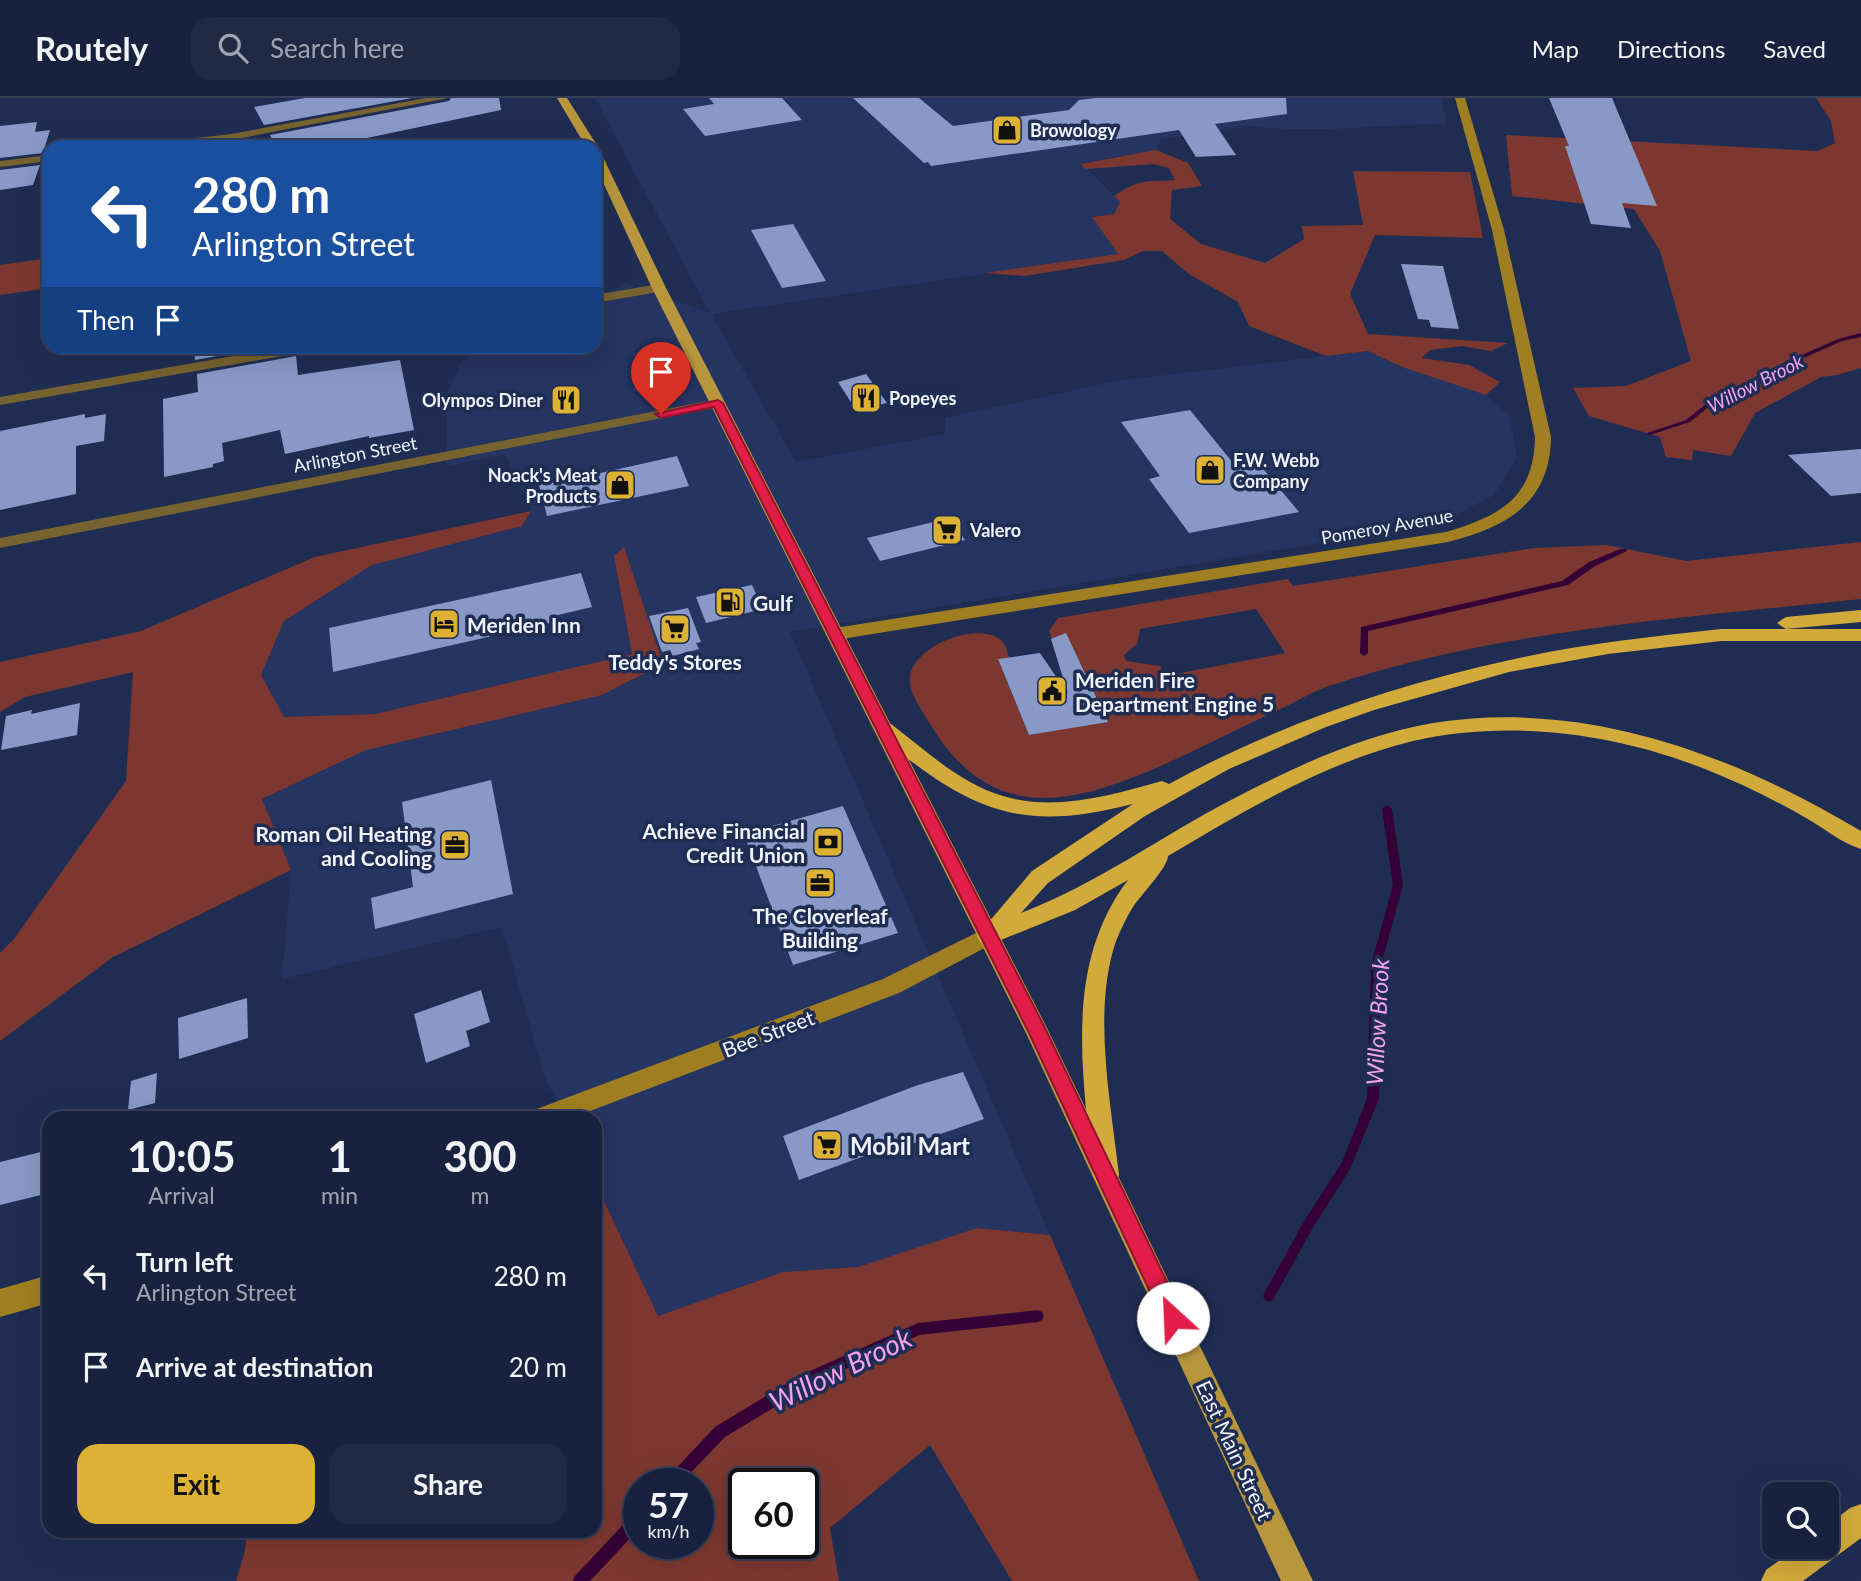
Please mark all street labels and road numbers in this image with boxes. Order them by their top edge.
street label: Arlington Street [291,431,419,477]
street label: Pomeroy Avenue [1319,504,1455,548]
street label: Bee Street [719,1004,818,1062]
street label: East Main Street [1192,1376,1279,1524]

